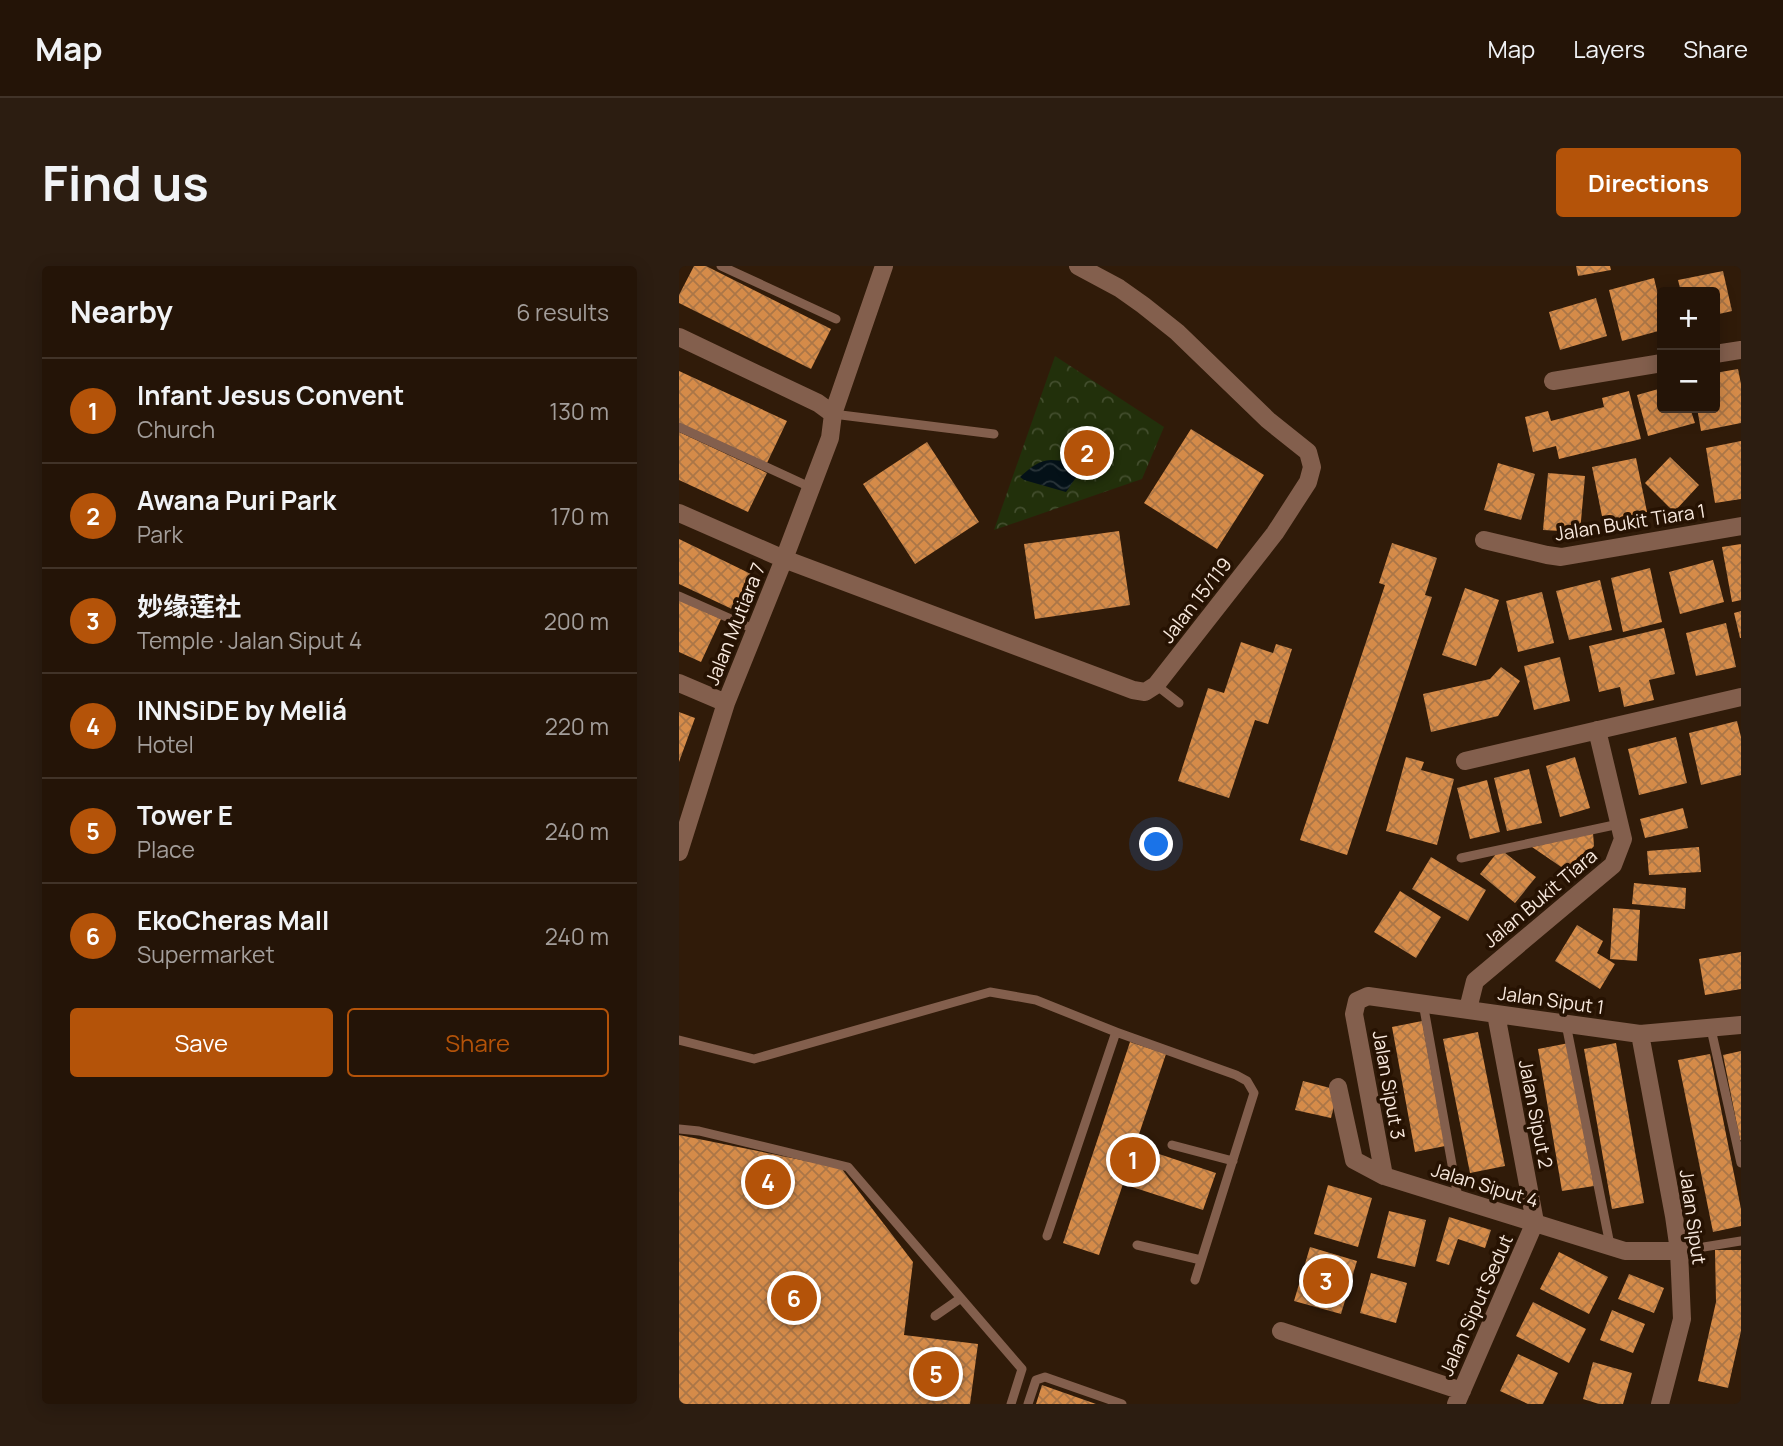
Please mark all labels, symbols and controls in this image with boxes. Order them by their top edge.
text: Map [35,26,103,71]
text: Map [1488,32,1535,65]
text: Layers [1573,32,1645,65]
text: Share [1683,32,1748,65]
button: Directions [1556,148,1741,217]
text: Find us [42,149,209,216]
map controls [1657,287,1720,413]
button: + [1657,287,1720,350]
text: Nearby [70,291,173,332]
text: 6 results [516,296,609,328]
button: − [1657,350,1720,413]
text: Infant Jesus Convent [137,377,404,413]
text: 1 [88,395,98,427]
text: 130 m [549,395,609,427]
text: Church [137,413,215,445]
pin: 2 [1064,427,1110,479]
text: Awana Puri Park [137,482,336,518]
street label: Jalan Bukit Tiara 1 [1553,497,1707,547]
text: 2 [86,500,100,532]
text: 170 m [550,500,609,532]
text: Park [137,518,183,550]
street label: Jalan 15/119 [1154,552,1238,648]
street label: Jalan Mutiara 7 [699,559,771,689]
text: 妙缘莲社 [137,588,241,624]
text: 3 [86,605,100,637]
text: 200 m [544,605,609,637]
text: Temple · Jalan Siput 4 [137,624,362,656]
text: INNSiDE by Meliá [137,692,347,728]
text: 4 [86,710,100,742]
text: 220 m [545,710,609,742]
text: Hotel [137,728,194,760]
text: Tower E [137,797,233,833]
text: 5 [86,815,100,847]
text: 240 m [545,815,609,847]
your location [1139,827,1173,861]
text: Place [137,833,195,865]
street label: Jalan Bukit Tiara [1478,843,1602,953]
text: EkoCheras Mall [137,902,329,938]
text: 6 [86,920,100,952]
text: 240 m [545,920,609,952]
text: Supermarket [137,938,275,970]
street label: Jalan Siput 1 [1496,980,1606,1020]
button: Save [70,1008,333,1077]
button: Share [347,1008,609,1077]
street label: Jalan Siput 3 [1367,1029,1411,1141]
street label: Jalan Siput 2 [1513,1057,1559,1171]
pin: 1 [1110,1134,1156,1186]
pin: 4 [745,1156,791,1208]
street label: Jalan Siput 4 [1428,1156,1542,1214]
street label: Jalan Siput [1673,1168,1713,1266]
street label: Jalan Siput Sedut [1433,1230,1519,1380]
pin: 3 [1303,1255,1349,1307]
pin: 6 [771,1272,817,1324]
pin: 5 [913,1348,959,1400]

